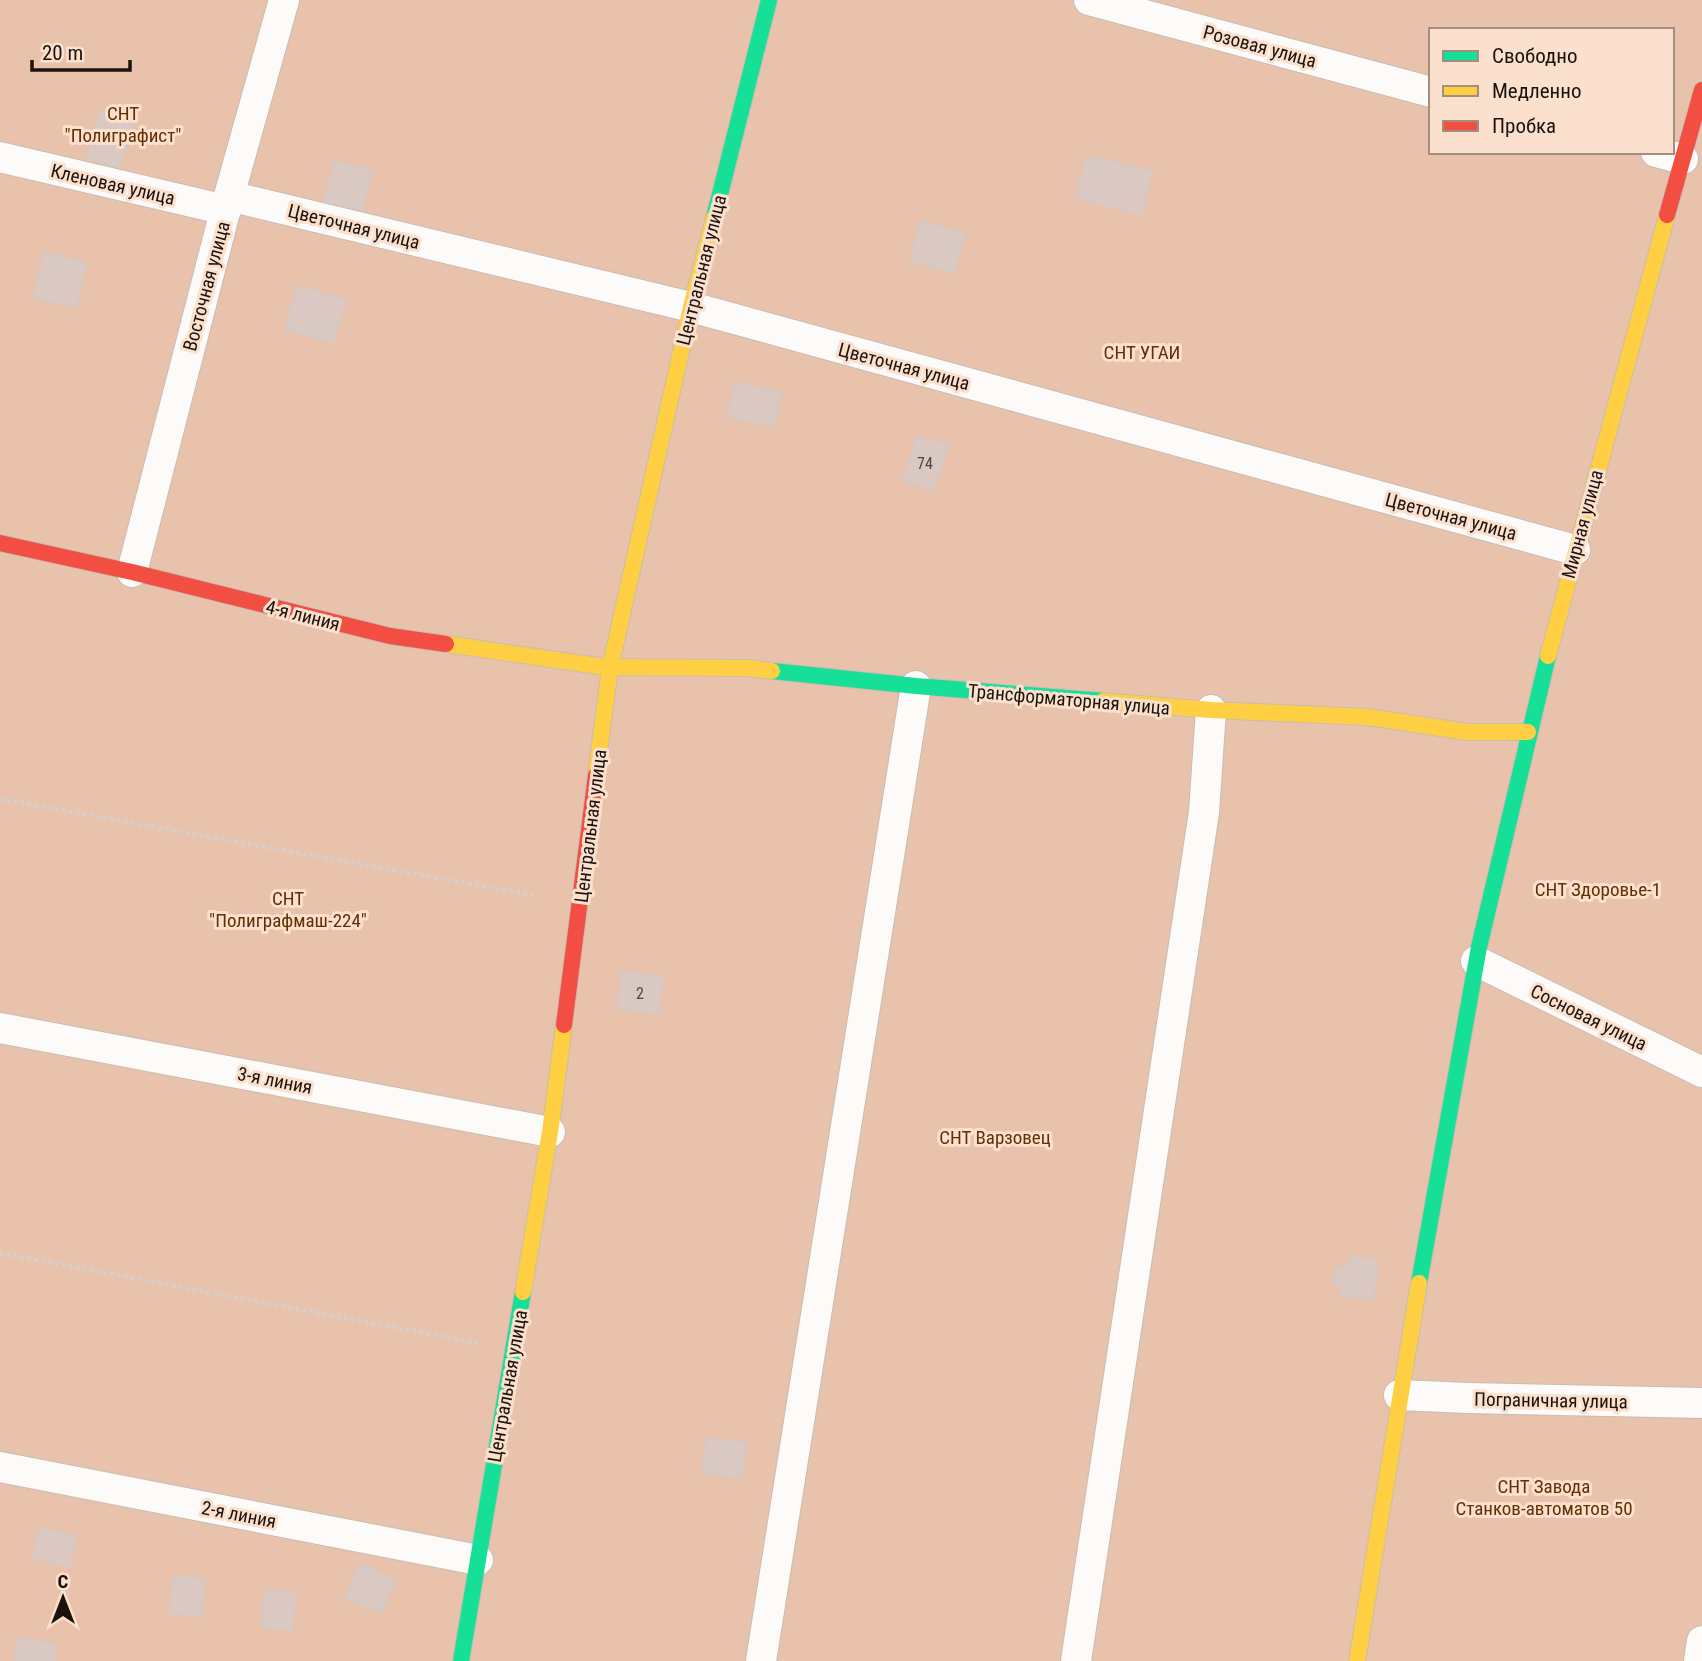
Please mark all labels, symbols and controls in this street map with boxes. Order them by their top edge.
street label: Розовая улица [1201,20,1319,73]
scale bar [32,28,130,72]
legend [1429,28,1674,154]
text: 20 m [42,41,83,65]
text: Свободно [1492,44,1578,68]
text: Медленно [1492,79,1581,103]
park label: СНТ "Полиграфист" [65,102,181,147]
text: Пробка [1492,114,1556,138]
street label: Кленовая улица [49,159,177,210]
street label: Центральная улица [672,192,731,348]
street label: Цветочная улица [286,199,422,254]
street label: Восточная улица [178,219,235,353]
street label: Цветочная улица [836,338,972,395]
park label: СНТ УГАИ [1104,341,1180,364]
house number: 74 [917,454,933,473]
street label: Мирная улица [1557,467,1608,581]
street label: Цветочная улица [1383,488,1519,545]
street label: 4-я линия [263,595,342,636]
street label: Трансформаторная улица [967,679,1171,720]
street label: Центральная улица [570,748,611,904]
park label: СНТ Здоровье-1 [1535,878,1661,901]
park label: СНТ "Полиграфмаш-224" [209,887,367,932]
street label: Сосновая улица [1527,979,1651,1056]
house number: 2 [636,984,644,1003]
street label: 3-я линия [236,1062,314,1099]
park label: СНТ Варзовец [939,1126,1051,1149]
street label: Центральная улица [483,1308,532,1464]
street label: Пограничная улица [1474,1388,1628,1413]
park label: СНТ Завода Станков-автоматов 50 [1455,1475,1633,1520]
street label: 2-я линия [200,1496,278,1533]
north arrow [28,1563,98,1633]
text: С [58,1570,69,1593]

